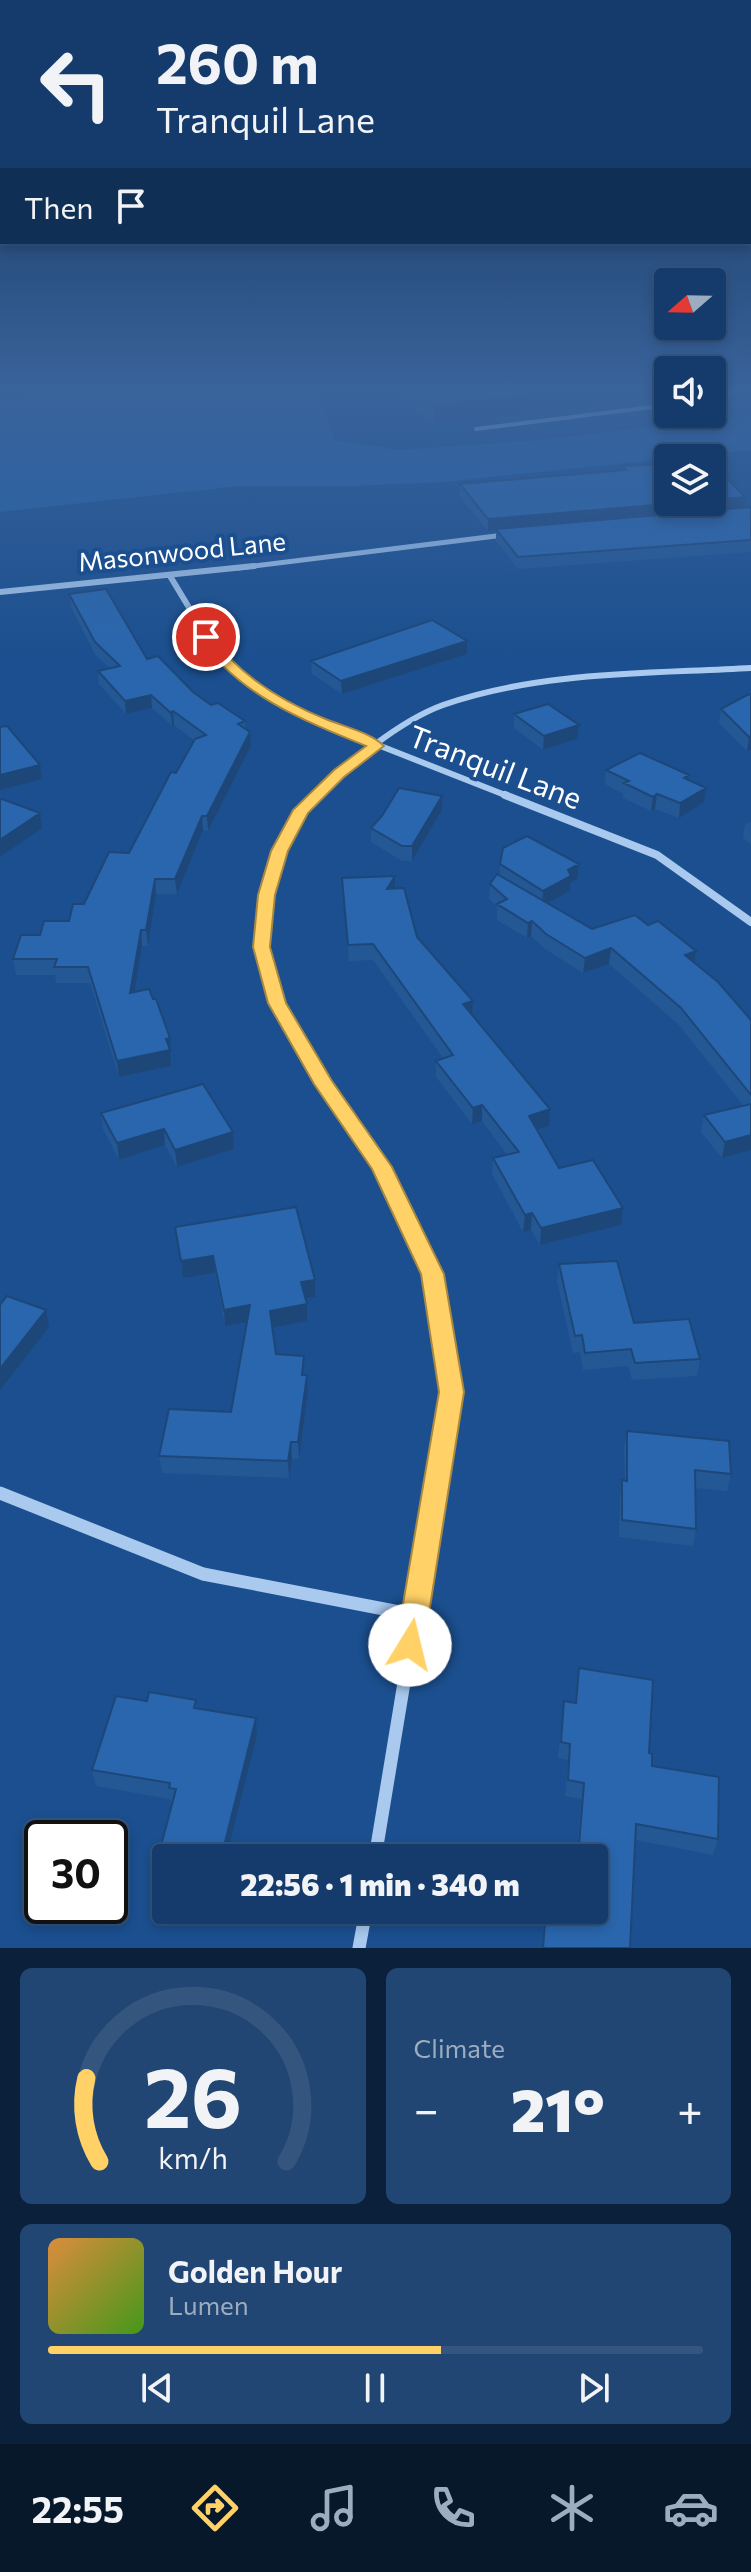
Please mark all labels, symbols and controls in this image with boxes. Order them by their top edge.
text: 260 m [156,27,319,96]
icon: left [24,32,128,136]
text: Tranquil Lane [156,96,375,140]
icon: arrive [109,184,153,228]
text: Then [24,188,93,225]
north arrow [654,268,726,340]
map controls [654,268,726,516]
button: sound [654,356,726,428]
button: layers [654,444,726,516]
street label: Masonwood Lane [76,524,287,577]
pin [172,603,240,671]
icon: arrive [184,615,228,659]
street label: Tranquil Lane [404,716,588,816]
position arrow [368,1603,452,1687]
speed limit sign: 30 [24,1820,128,1924]
text: 22:56 · 1 min · 340 m [240,1865,520,1902]
text: Climate [414,2032,505,2063]
text: 26 [144,2043,242,2145]
text: 21° [511,2071,605,2144]
text: − [414,2081,439,2135]
text: + [677,2081,703,2135]
text: km/h [158,2140,228,2175]
text: Golden Hour [168,2252,342,2289]
text: Lumen [168,2289,249,2320]
icon: previous [135,2366,179,2410]
icon: pause [353,2366,397,2410]
icon: next [572,2366,616,2410]
icon: directions [187,2480,243,2536]
icon: music [306,2480,362,2536]
icon: phone [425,2480,481,2536]
icon: climate [544,2480,600,2536]
icon: car [663,2480,719,2536]
text: 22:55 [32,2486,124,2530]

